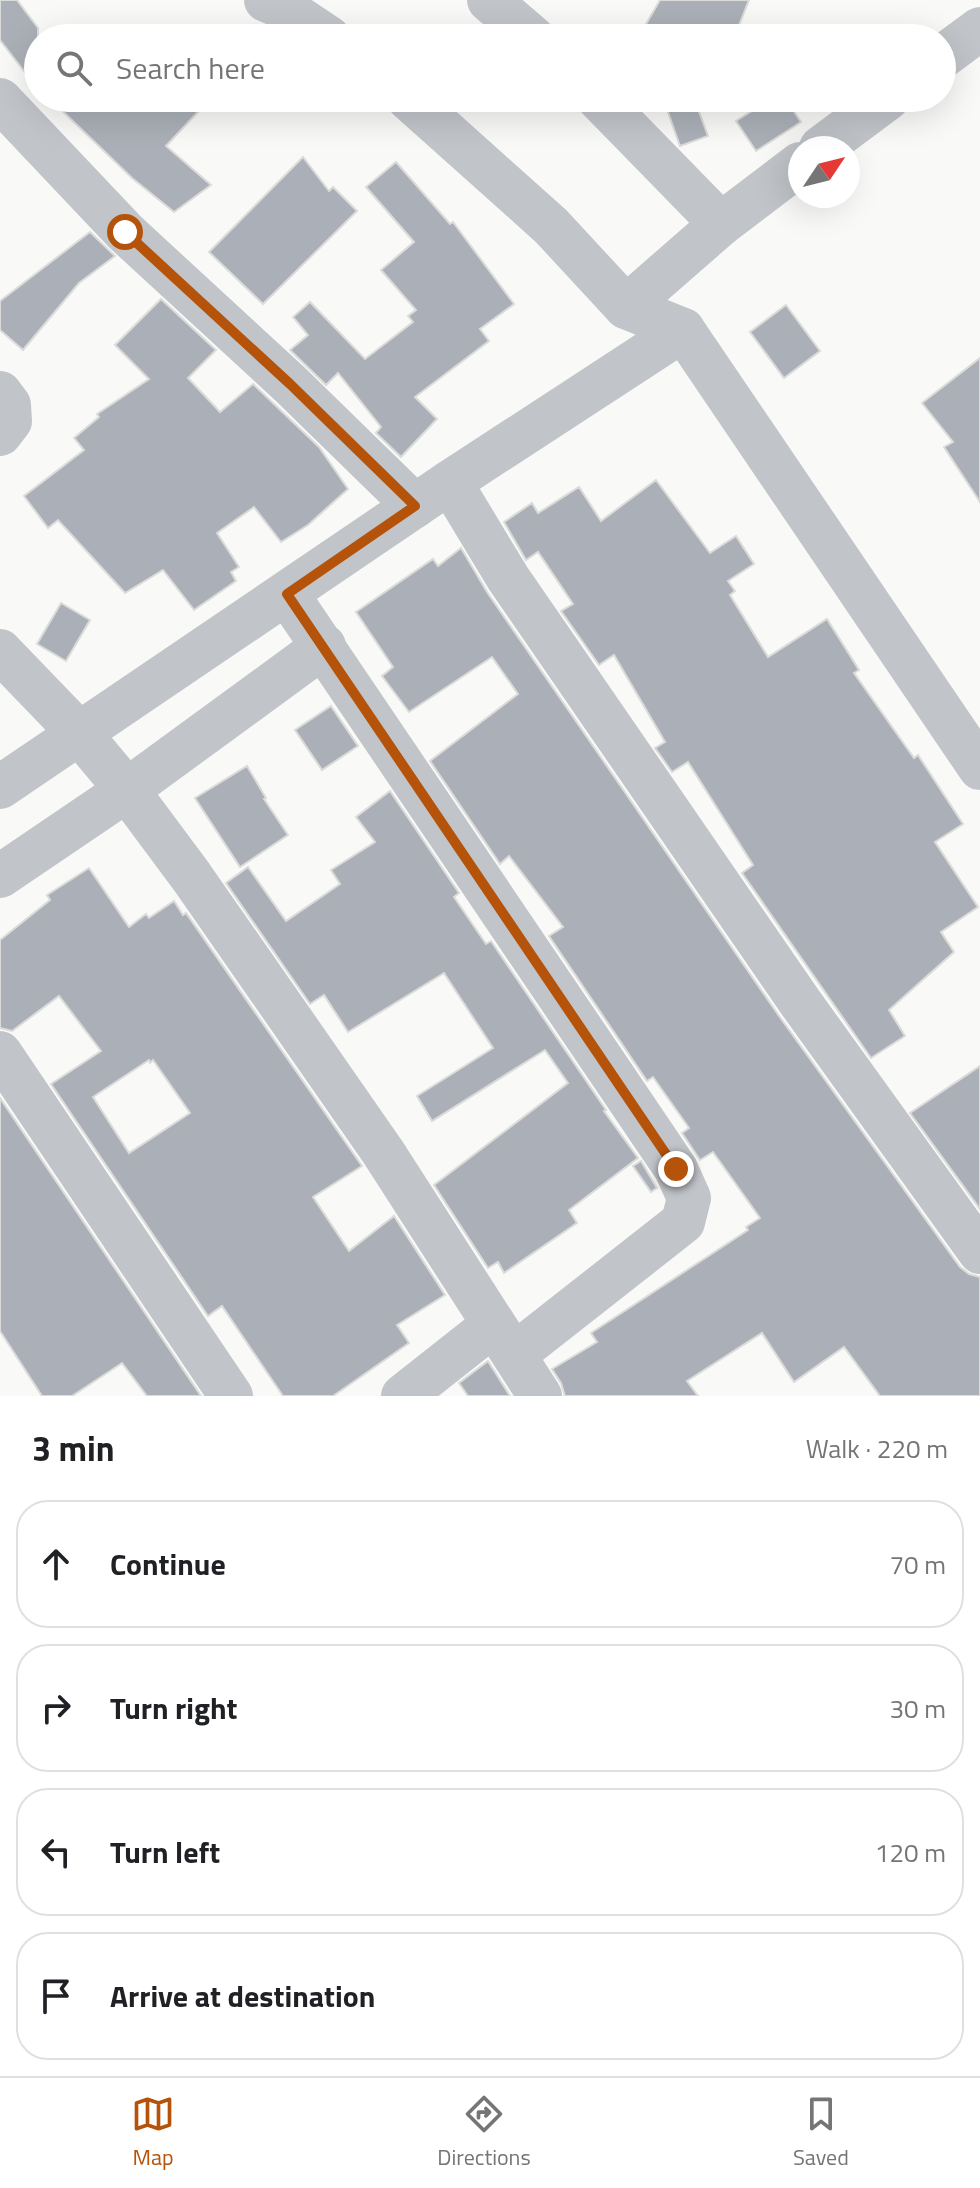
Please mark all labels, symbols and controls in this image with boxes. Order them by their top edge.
search box [24,24,956,112]
text: Search here [116,45,265,91]
icon: search [52,46,96,90]
north arrow [788,136,860,208]
route start [107,214,143,250]
route end [658,1151,694,1187]
text: 3 min [32,1422,115,1474]
text: Walk · 220 m [806,1429,948,1468]
text: Continue [110,1541,226,1587]
icon: ahead [34,1542,78,1586]
text: 70 m [889,1545,946,1584]
text: Turn right [110,1685,238,1731]
icon: right [34,1686,78,1730]
text: 30 m [889,1689,946,1728]
text: Turn left [110,1829,220,1875]
icon: left [34,1830,78,1874]
text: 120 m [875,1833,946,1872]
text: Arrive at destination [110,1973,375,2019]
icon: arrive [34,1974,78,2018]
tab: Map [131,2092,175,2174]
tab: Directions [437,2092,531,2174]
tab: Saved [793,2092,849,2174]

